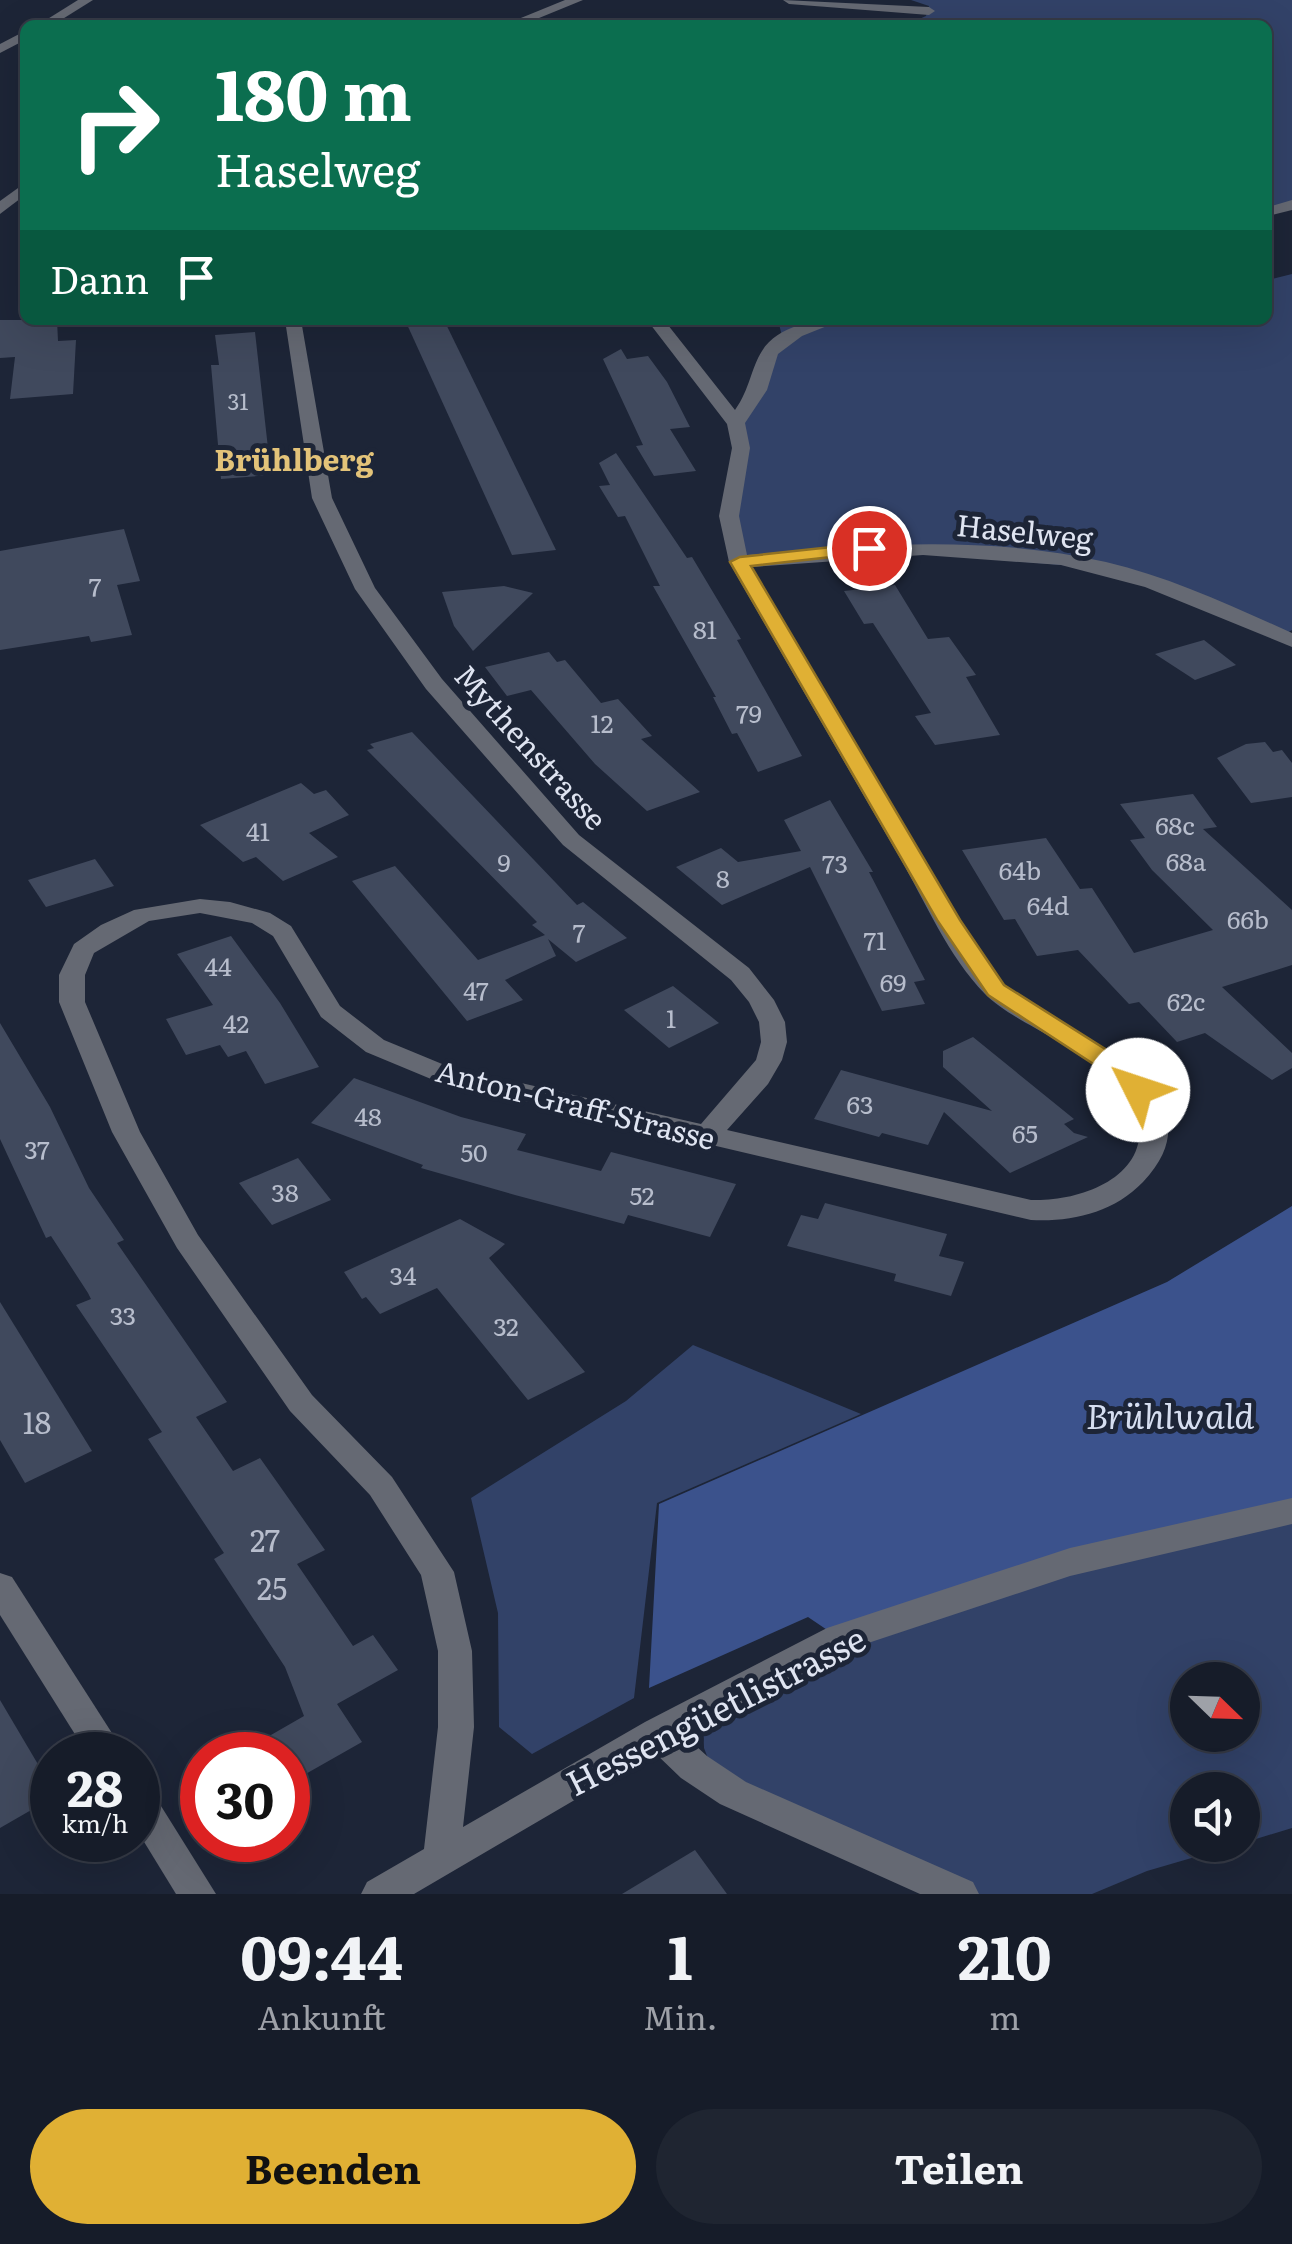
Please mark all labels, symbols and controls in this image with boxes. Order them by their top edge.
text: 180 m [215,39,412,143]
icon: right [50,60,180,190]
text: Haselweg [215,134,420,201]
text: Dann [50,249,149,306]
icon: arrive [169,250,224,305]
house number: 31 [228,384,248,417]
district label: Brühlberg [214,436,375,480]
street label: Haselweg [955,501,1096,559]
pin [827,506,912,591]
icon: arrive [842,521,897,576]
house number: 7 [89,567,102,604]
house number: 81 [693,610,717,647]
street label: Mythenstrasse [446,654,618,838]
house number: 79 [736,694,762,731]
house number: 12 [591,704,613,741]
house number: 68c [1155,806,1195,843]
house number: 41 [246,812,270,849]
house number: 68a [1166,842,1207,879]
house number: 9 [497,843,511,880]
house number: 73 [822,844,848,881]
house number: 64b [999,851,1041,888]
house number: 8 [716,859,730,896]
house number: 64d [1027,886,1069,923]
house number: 66b [1227,900,1269,937]
house number: 7 [573,913,586,950]
house number: 71 [864,921,886,958]
house number: 44 [204,947,232,984]
house number: 69 [880,963,906,1000]
house number: 47 [463,971,489,1008]
house number: 62c [1167,982,1205,1019]
house number: 1 [666,999,676,1036]
house number: 42 [223,1004,249,1041]
position arrow [1086,1038,1190,1142]
street label: Anton-Graff-Strasse [432,1047,720,1159]
house number: 63 [847,1085,873,1122]
house number: 48 [354,1097,382,1134]
house number: 65 [1012,1114,1038,1151]
house number: 37 [24,1130,50,1167]
house number: 50 [460,1133,488,1170]
house number: 38 [271,1173,299,1210]
house number: 52 [629,1176,655,1213]
house number: 34 [389,1256,417,1293]
house number: 33 [110,1296,136,1333]
house number: 32 [493,1307,519,1344]
park label: Brühlwald [1086,1388,1254,1440]
house number: 18 [23,1399,51,1443]
house number: 27 [250,1517,280,1561]
house number: 25 [257,1565,287,1609]
street label: Hessengüetlistrasse [556,1611,874,1807]
north arrow [1170,1662,1260,1752]
map controls [1170,1662,1260,1862]
speed limit sign: 30 [180,1732,310,1862]
text: 28 [67,1748,123,1822]
button: sound [1170,1772,1260,1862]
text: km/h [62,1804,128,1841]
text: 09:44 [240,1909,403,1998]
text: 1 [668,1909,693,1998]
text: 210 [958,1909,1052,1998]
text: Ankunft [257,1992,386,2040]
text: Min. [643,1992,717,2040]
text: m [989,1992,1020,2040]
button: Beenden [30,2109,636,2224]
button: Teilen [656,2109,1262,2224]

